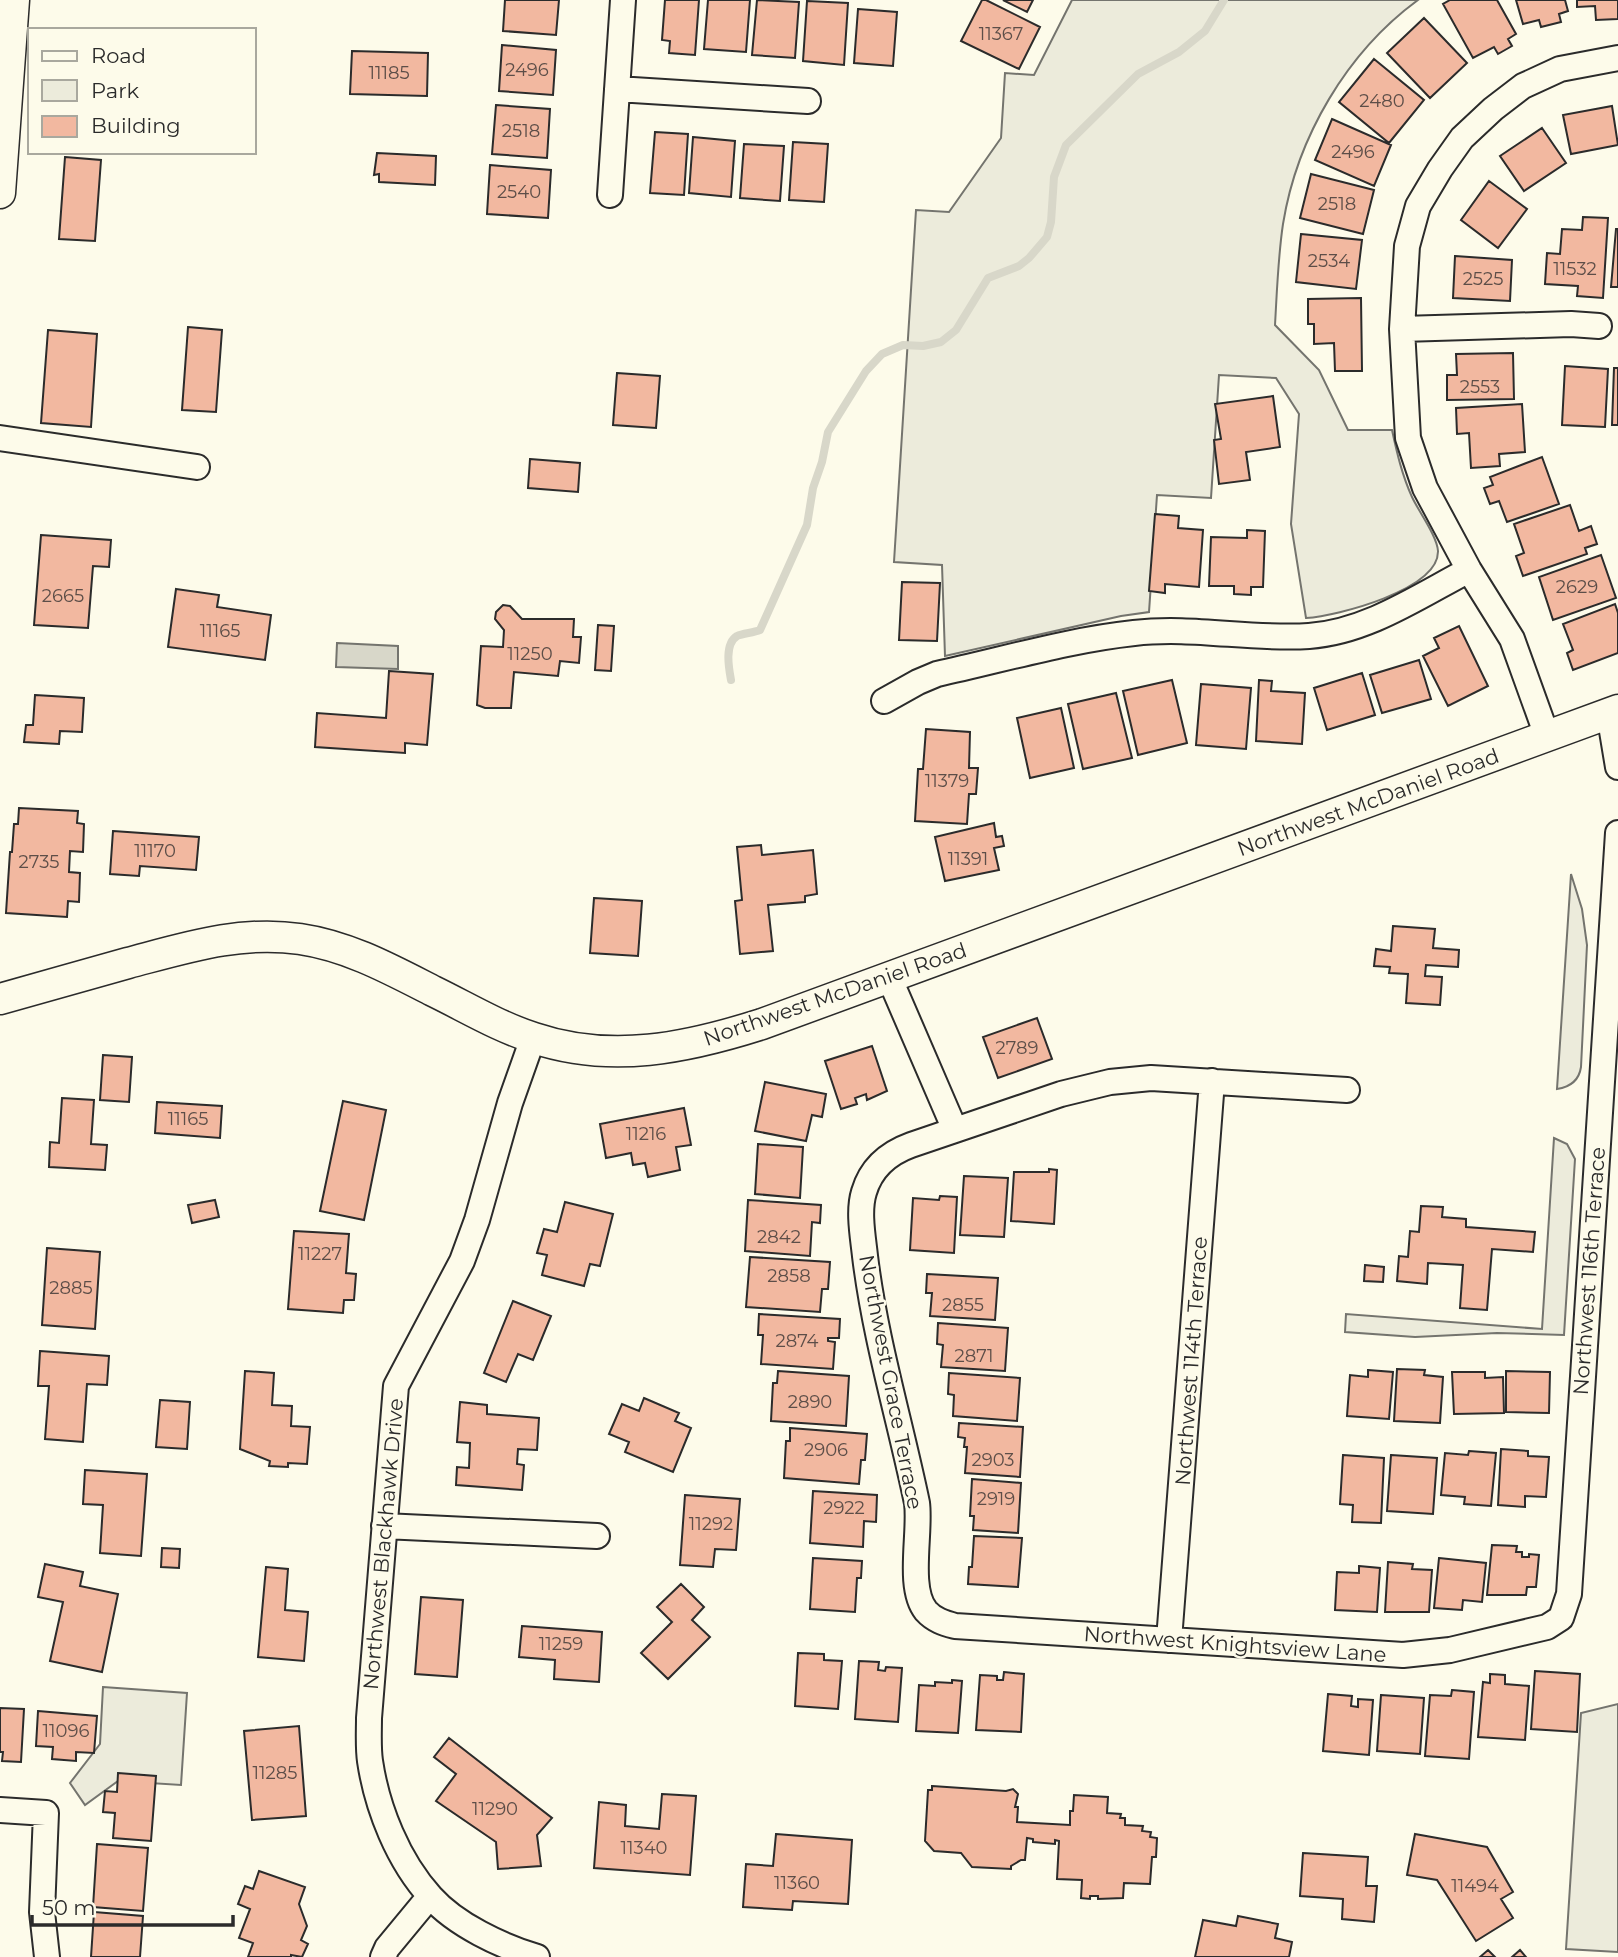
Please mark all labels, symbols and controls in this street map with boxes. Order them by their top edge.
house number: 11367 [979,23,1023,45]
legend [28,28,256,154]
text: Road [91,43,146,68]
house number: 2496 [505,59,549,81]
house number: 11185 [368,62,410,84]
text: Park [91,78,139,103]
house number: 2480 [1359,90,1405,112]
text: Building [91,113,181,138]
house number: 2518 [502,120,540,142]
house number: 2496 [1331,141,1375,163]
house number: 2540 [497,181,541,203]
house number: 2518 [1318,193,1356,215]
house number: 2534 [1308,250,1350,272]
house number: 11532 [1553,258,1597,280]
house number: 2525 [1463,268,1503,290]
house number: 2553 [1460,376,1500,398]
house number: 2629 [1556,576,1598,598]
house number: 2665 [42,585,84,607]
house number: 11165 [200,620,240,642]
house number: 11250 [507,643,553,665]
street label: Northwest McDaniel Road [1234,743,1502,861]
house number: 11379 [925,770,969,792]
house number: 11170 [134,840,176,862]
house number: 11391 [948,848,988,870]
house number: 2735 [19,851,59,873]
street label: Northwest McDaniel Road [700,937,970,1051]
house number: 2789 [996,1037,1038,1059]
house number: 11165 [168,1108,208,1130]
house number: 11216 [626,1123,666,1145]
street label: Northwest 116th Terrace [1568,1146,1610,1396]
house number: 2842 [757,1226,801,1248]
street label: Northwest 114th Terrace [1170,1235,1212,1487]
house number: 11227 [298,1243,342,1265]
street label: Northwest Grace Terrace [854,1253,928,1511]
house number: 2858 [767,1265,811,1287]
house number: 2885 [49,1277,93,1299]
house number: 2855 [942,1294,984,1316]
house number: 2874 [775,1330,819,1352]
house number: 2871 [955,1345,994,1367]
house number: 2890 [788,1391,832,1413]
street label: Northwest Blackhawk Drive [358,1397,408,1691]
house number: 2906 [804,1439,848,1461]
house number: 2903 [971,1449,1015,1471]
house number: 2919 [977,1488,1015,1510]
house number: 2922 [823,1497,865,1519]
house number: 11292 [689,1513,733,1535]
street label: Northwest Knightsview Lane [1083,1621,1387,1667]
house number: 11259 [539,1633,583,1655]
house number: 11096 [43,1720,89,1742]
house number: 11285 [253,1762,297,1784]
house number: 11290 [472,1798,518,1820]
house number: 11340 [621,1837,667,1859]
house number: 11360 [774,1872,820,1894]
house number: 11494 [1451,1875,1499,1897]
scale bar [32,1884,233,1928]
text: 50 m [42,1895,96,1920]

